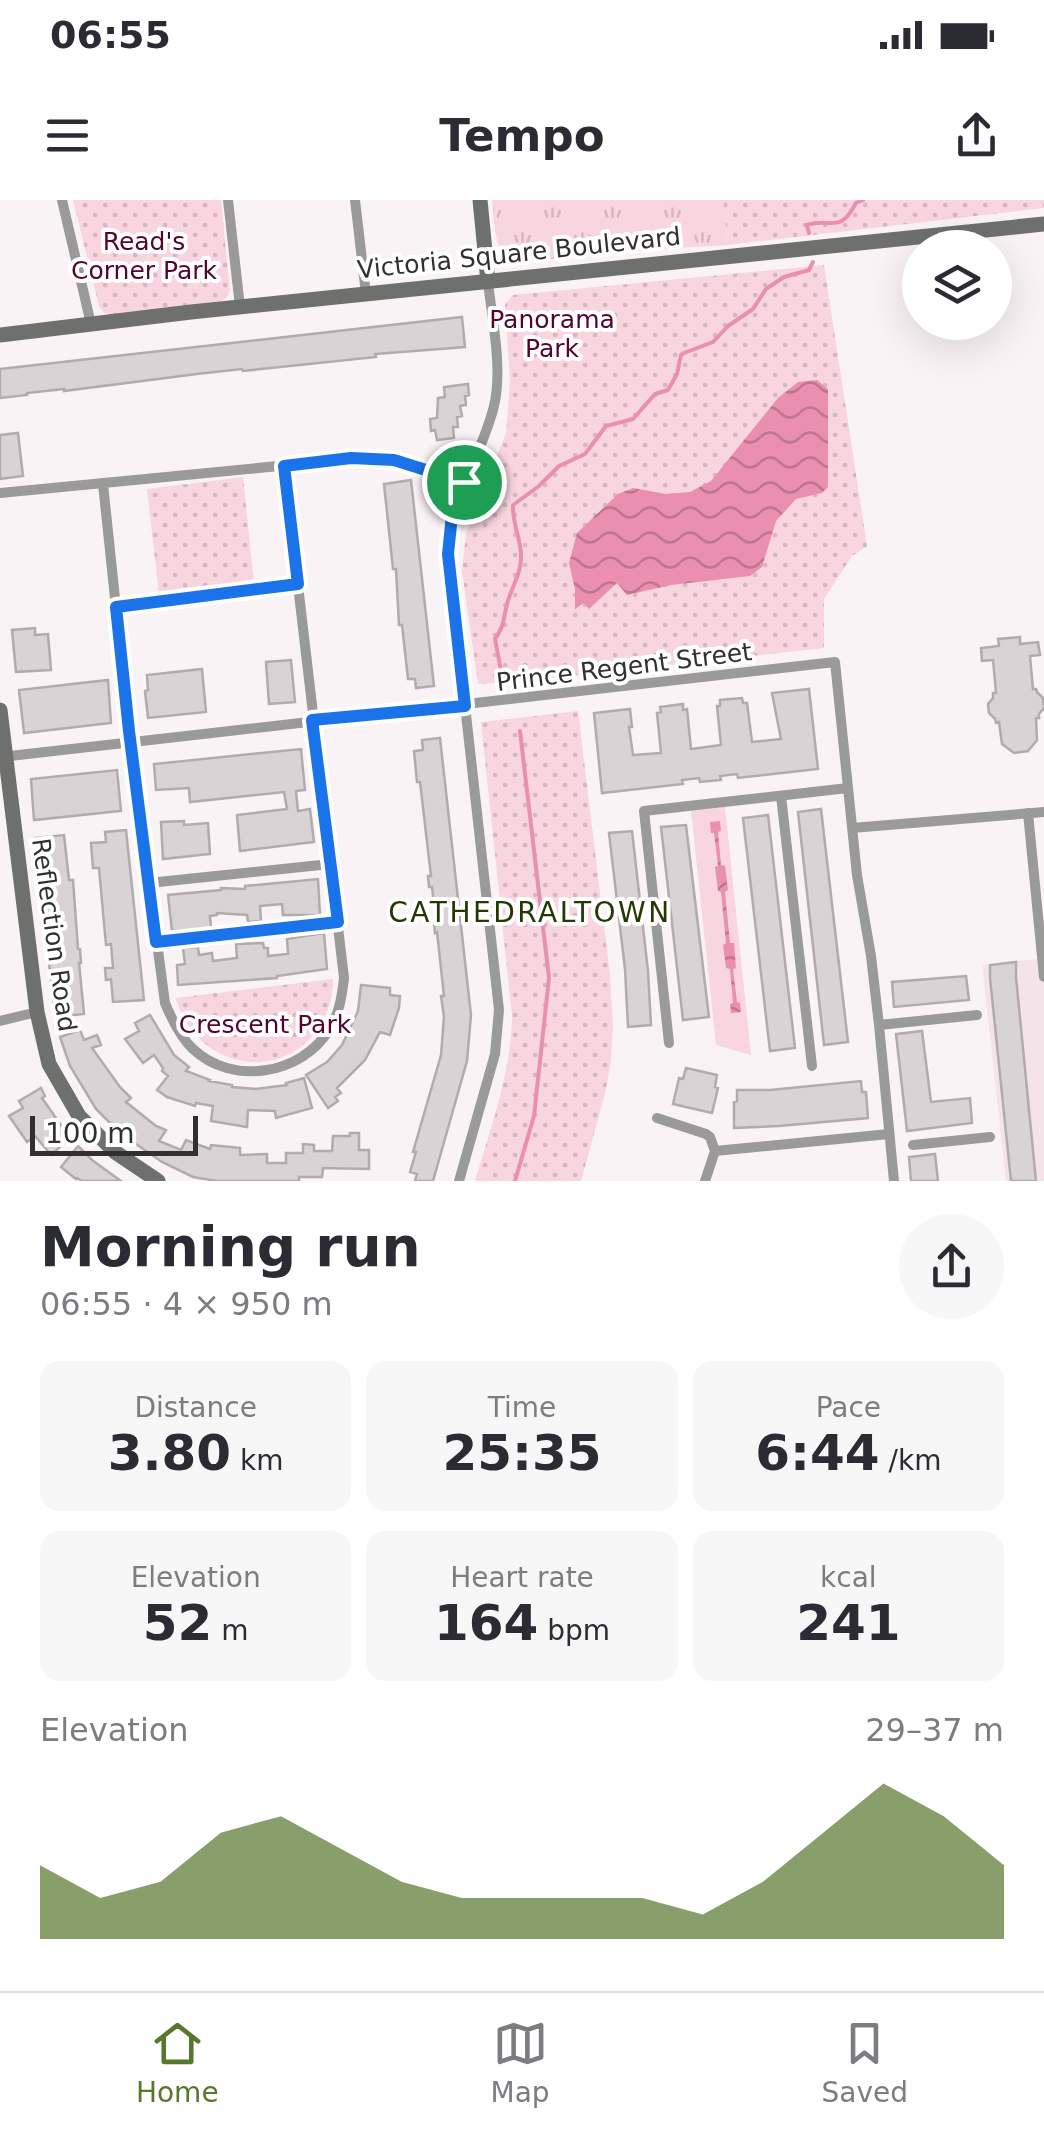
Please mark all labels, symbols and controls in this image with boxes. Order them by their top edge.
text: 06:55 [50,13,171,57]
icon: menu [40,108,95,163]
icon: share [949,108,1004,163]
text: Tempo [439,109,605,162]
street label: Victoria Square Boulevard [356,222,682,284]
park label: Read's Corner Park [71,227,218,285]
map controls [902,230,1012,340]
button: layers [902,230,1012,340]
park label: Panorama Park [489,305,615,363]
pin [422,440,507,525]
icon: arrive [437,455,492,510]
street label: Prince Regent Street [495,637,754,697]
street label: Reflection Road [26,836,82,1034]
district label: CATHEDRALTOWN [388,896,672,929]
park label: Crescent Park [179,1010,352,1039]
scale bar [30,1111,198,1156]
text: 100 m [45,1117,135,1150]
button: share [899,1214,1004,1319]
text: Morning run [40,1215,421,1279]
text: 06:55 · 4 × 950 m [40,1285,333,1323]
text: Distance [134,1391,257,1424]
text: Time [488,1391,556,1424]
text: Pace [816,1391,881,1424]
text: 3.80 [108,1424,231,1482]
text: 25:35 [442,1424,602,1482]
text: 6:44 [755,1424,880,1482]
text: km [231,1444,284,1477]
text: /km [880,1444,941,1477]
text: Elevation [131,1561,261,1594]
text: Heart rate [450,1561,594,1594]
text: kcal [820,1561,877,1594]
text: 52 [143,1594,212,1652]
text: 164 [434,1594,538,1652]
text: 241 [796,1594,901,1652]
text: m [212,1614,249,1647]
text: bpm [538,1614,610,1647]
text: Elevation [40,1711,189,1749]
text: 29–37 m [865,1711,1004,1749]
tab: Home [136,2016,219,2109]
tab: Map [491,2016,550,2109]
tab: Saved [822,2016,908,2109]

